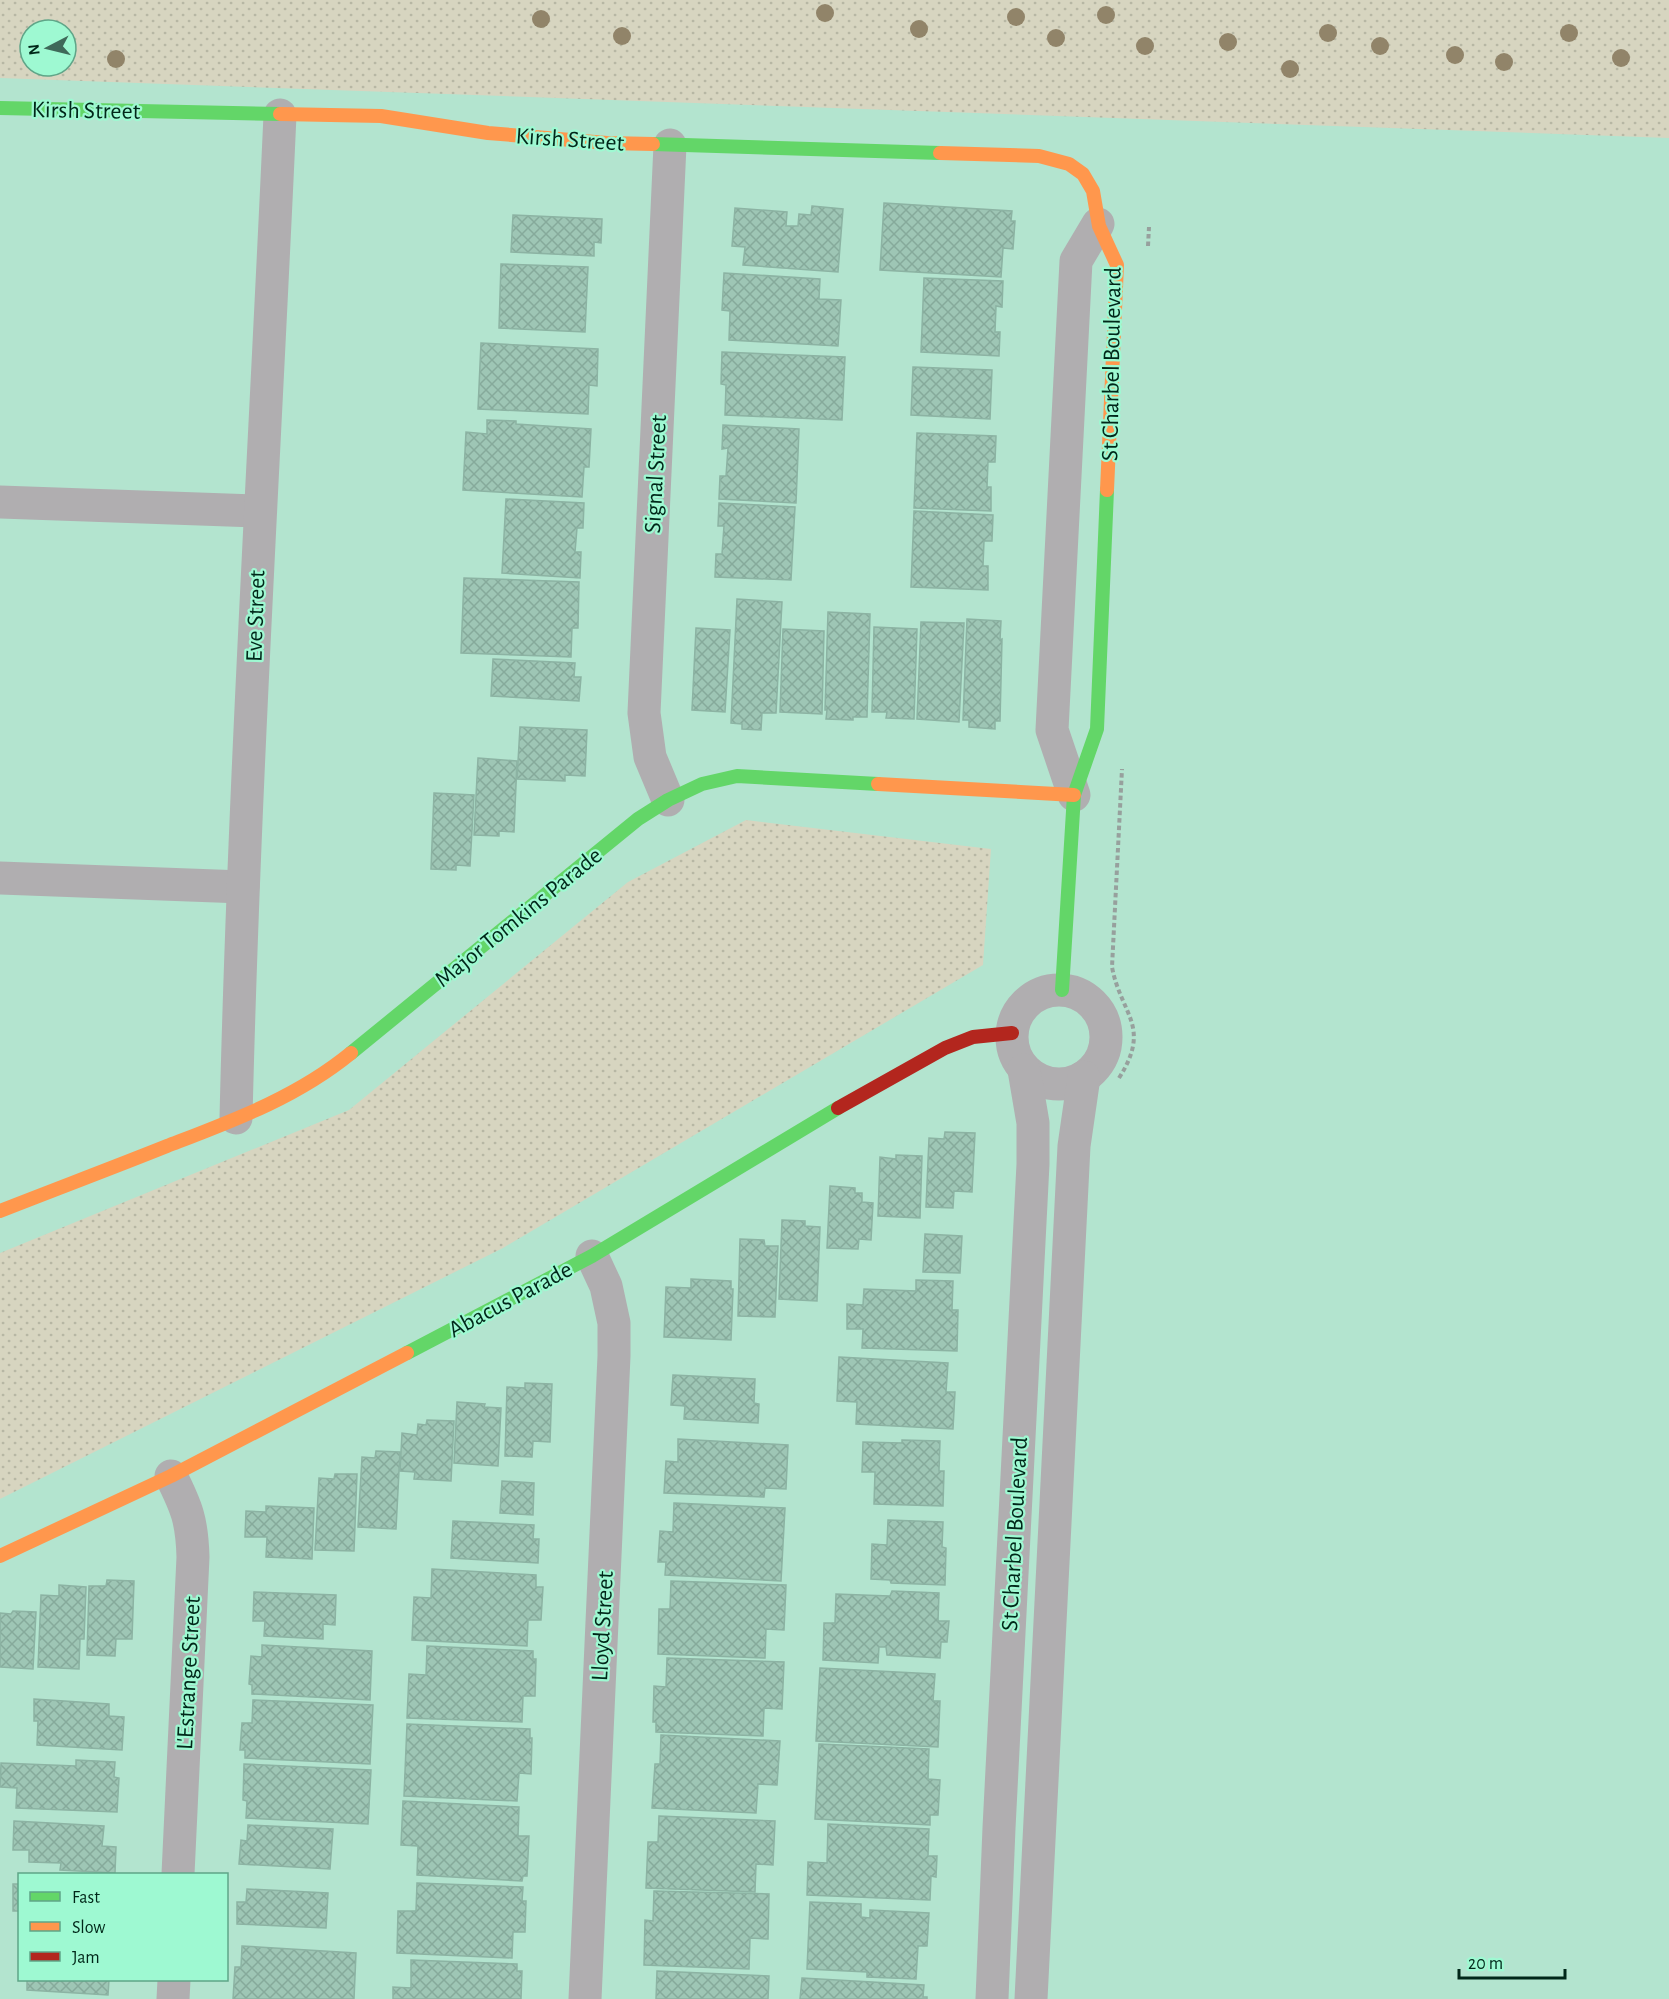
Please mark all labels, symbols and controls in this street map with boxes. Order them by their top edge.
north arrow [18,18,78,78]
text: N [25,43,43,56]
street label: Kirsh Street [32,98,141,124]
street label: Kirsh Street [515,124,625,156]
street label: St Charbel Boulevard [1098,267,1126,461]
street label: Signal Street [641,414,671,534]
street label: Eve Street [242,569,270,663]
street label: Major Tomkins Parade [431,843,607,992]
street label: Abacus Parade [445,1257,576,1342]
street label: St Charbel Boulevard [998,1436,1032,1632]
street label: Lloyd Street [588,1570,618,1682]
street label: L'Estrange Street [173,1595,205,1750]
legend [18,1873,228,1981]
text: Fast [72,1889,100,1907]
text: Slow [72,1919,105,1937]
scale bar [1459,1942,1566,1980]
text: Jam [72,1949,100,1967]
text: 20 m [1468,1955,1503,1973]

